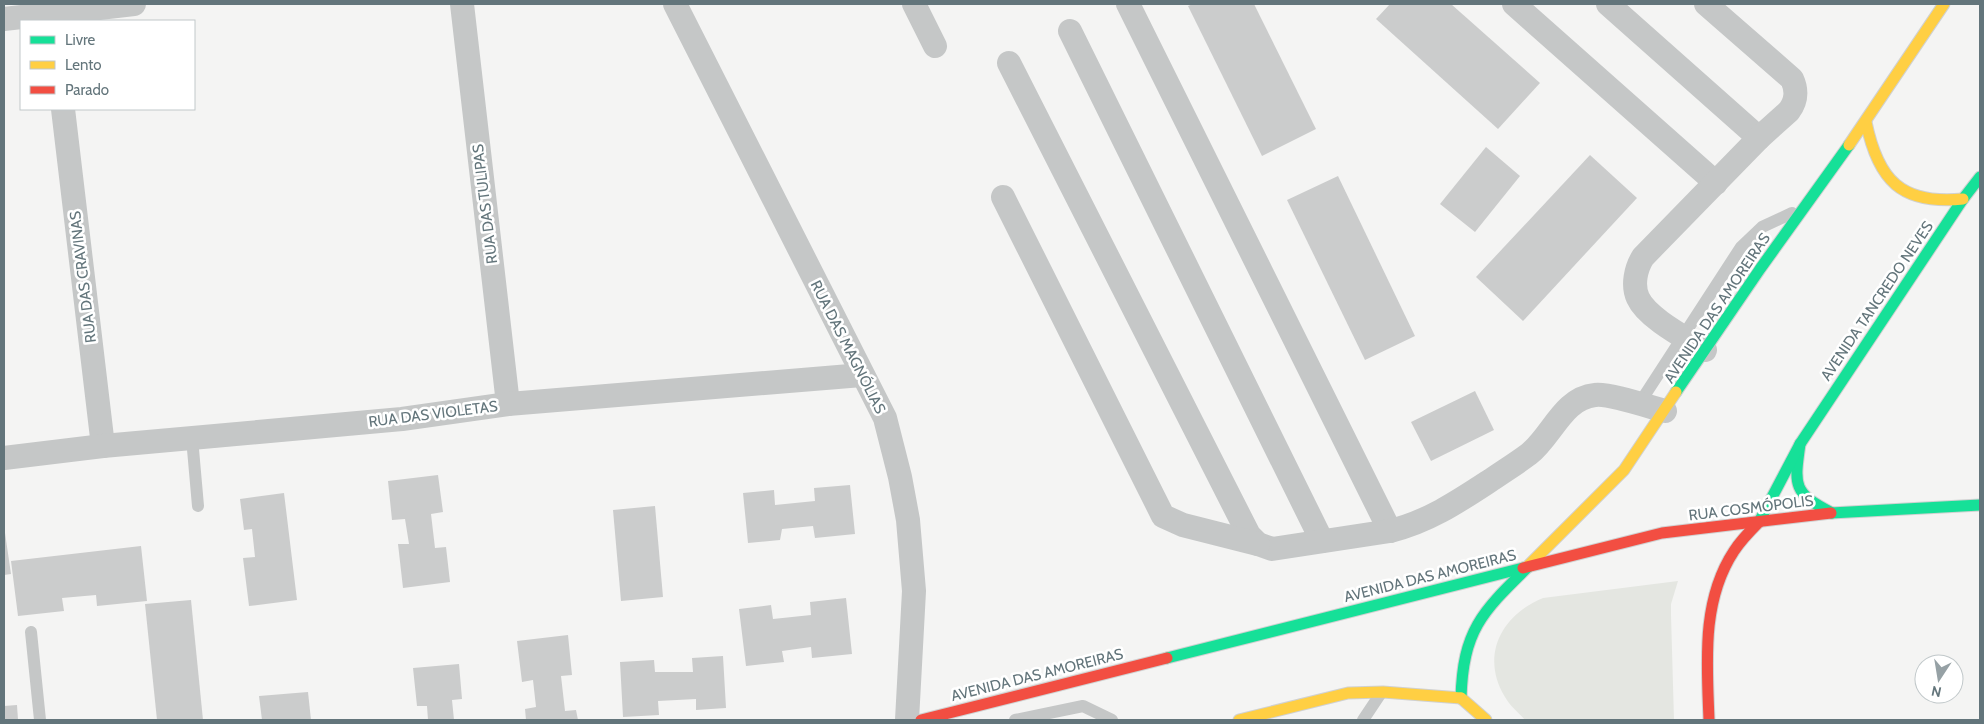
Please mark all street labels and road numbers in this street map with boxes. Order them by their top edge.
street label: RUA DAS TULIPAS [469,143,501,265]
street label: RUA DAS CRAVINAS [66,210,100,344]
street label: AVENIDA TANCREDO NEVES [1817,218,1937,384]
street label: AVENIDA DAS AMOREIRAS [1660,229,1774,386]
street label: RUA DAS MAGNÓLIAS [807,277,890,417]
street label: RUA DAS VIOLETAS [367,397,499,431]
street label: RUA COSMÓPOLIS [1687,490,1815,525]
street label: AVENIDA DAS AMOREIRAS [1342,546,1518,606]
street label: AVENIDA DAS AMOREIRAS [949,645,1125,705]

